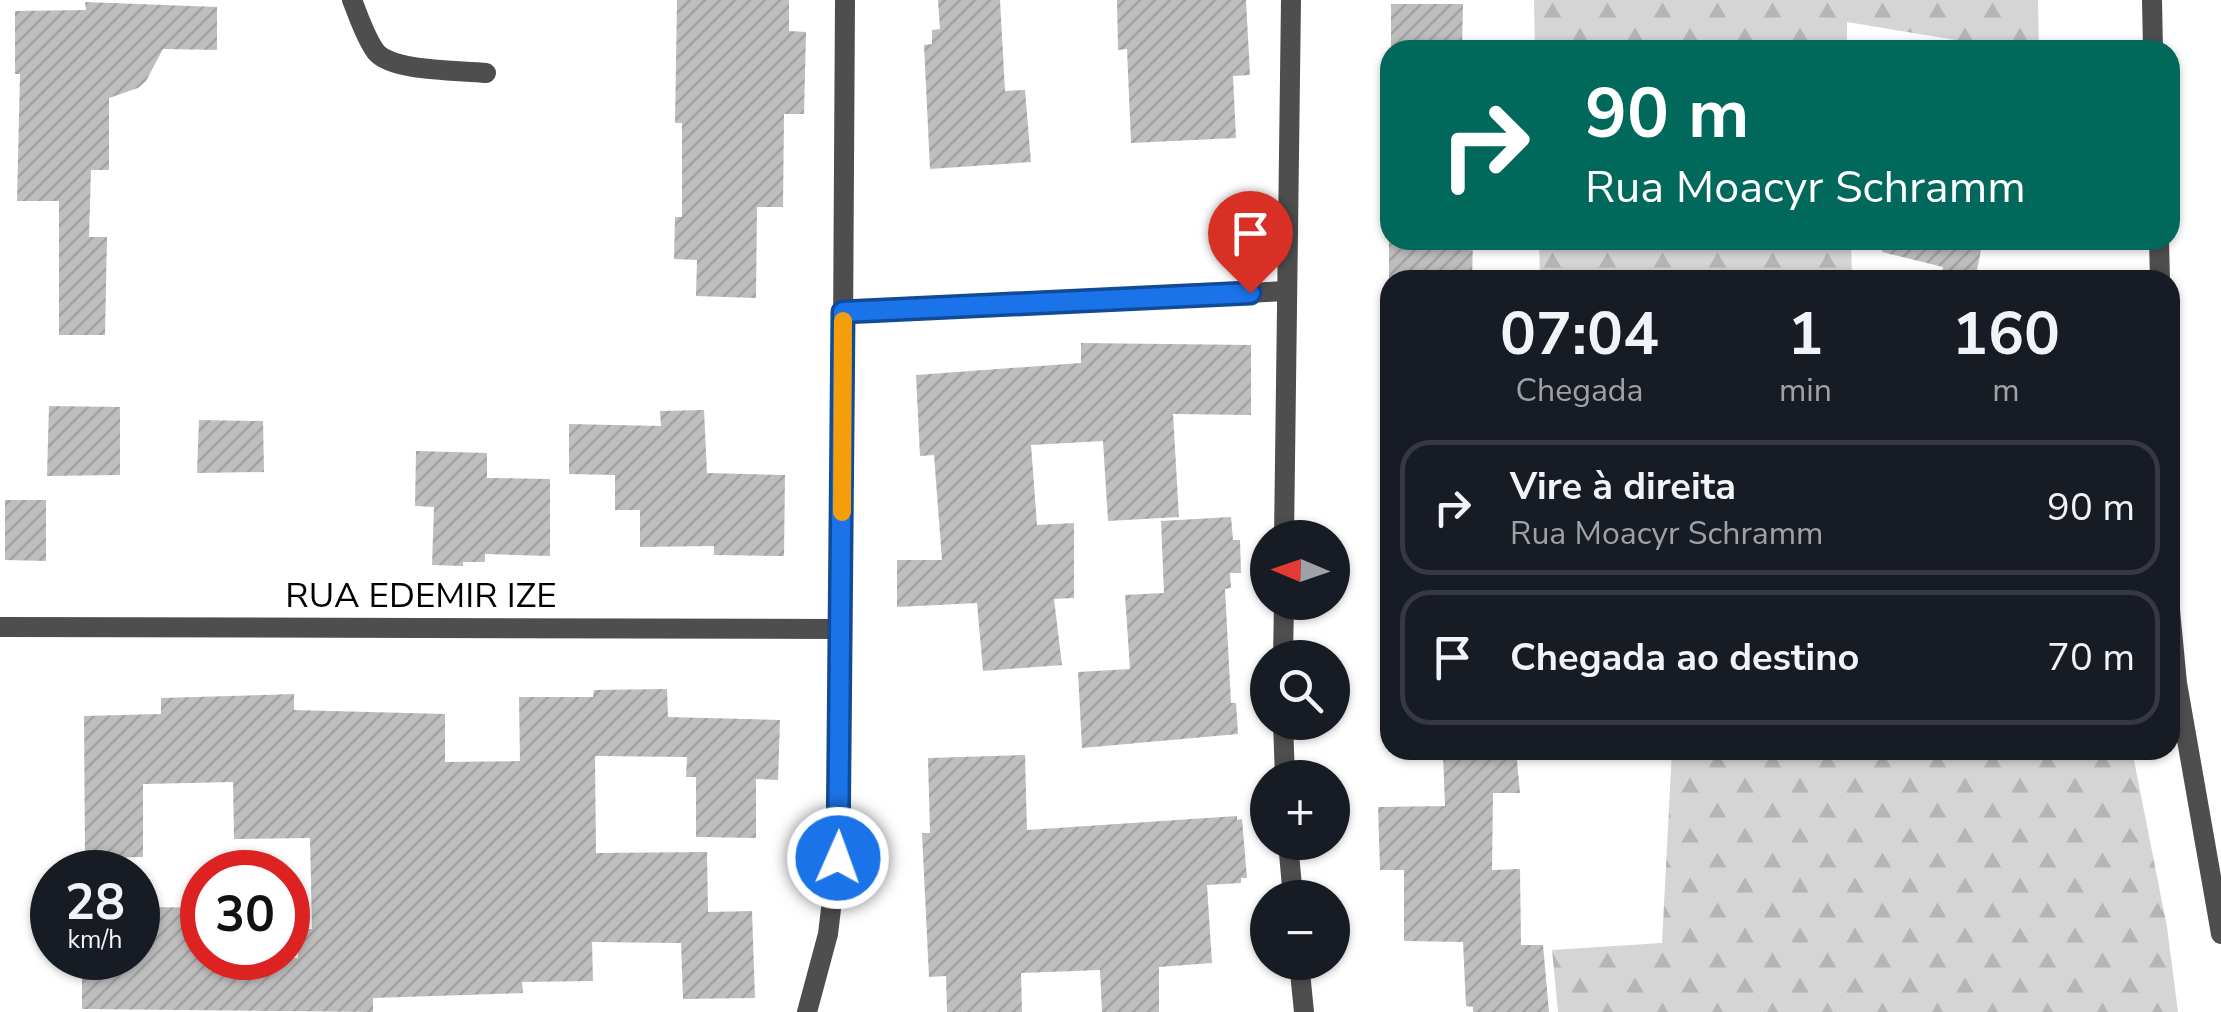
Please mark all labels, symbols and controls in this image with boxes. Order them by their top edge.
text: 90 m [1585,66,1749,162]
icon: right [1420,80,1550,210]
text: Rua Moacyr Schramm [1585,157,2026,218]
pin [1208,191,1293,294]
icon: arrive [1223,206,1278,261]
text: 07:04 [1500,293,1659,375]
text: 1 [1787,293,1823,375]
text: 160 [1952,293,2060,375]
text: Chegada [1515,369,1644,412]
text: min [1779,369,1832,412]
text: m [1992,369,2020,412]
text: Vire à direita [1510,461,1736,512]
icon: right [1425,480,1480,535]
text: 90 m [2047,482,2135,533]
text: Rua Moacyr Schramm [1510,512,1823,555]
north arrow [1250,520,1350,620]
map controls [1250,520,1350,980]
street label: RUA EDEMIR IZE [285,572,557,619]
icon: arrive [1425,630,1480,685]
text: Chegada ao destino [1510,632,1859,683]
text: 70 m [2047,632,2135,683]
button: search [1250,640,1350,740]
button: + [1250,760,1350,860]
position arrow [786,806,890,910]
speed limit sign: 30 [180,850,310,980]
text: 28 [65,868,125,937]
button: − [1250,880,1350,980]
text: km/h [67,923,123,957]

